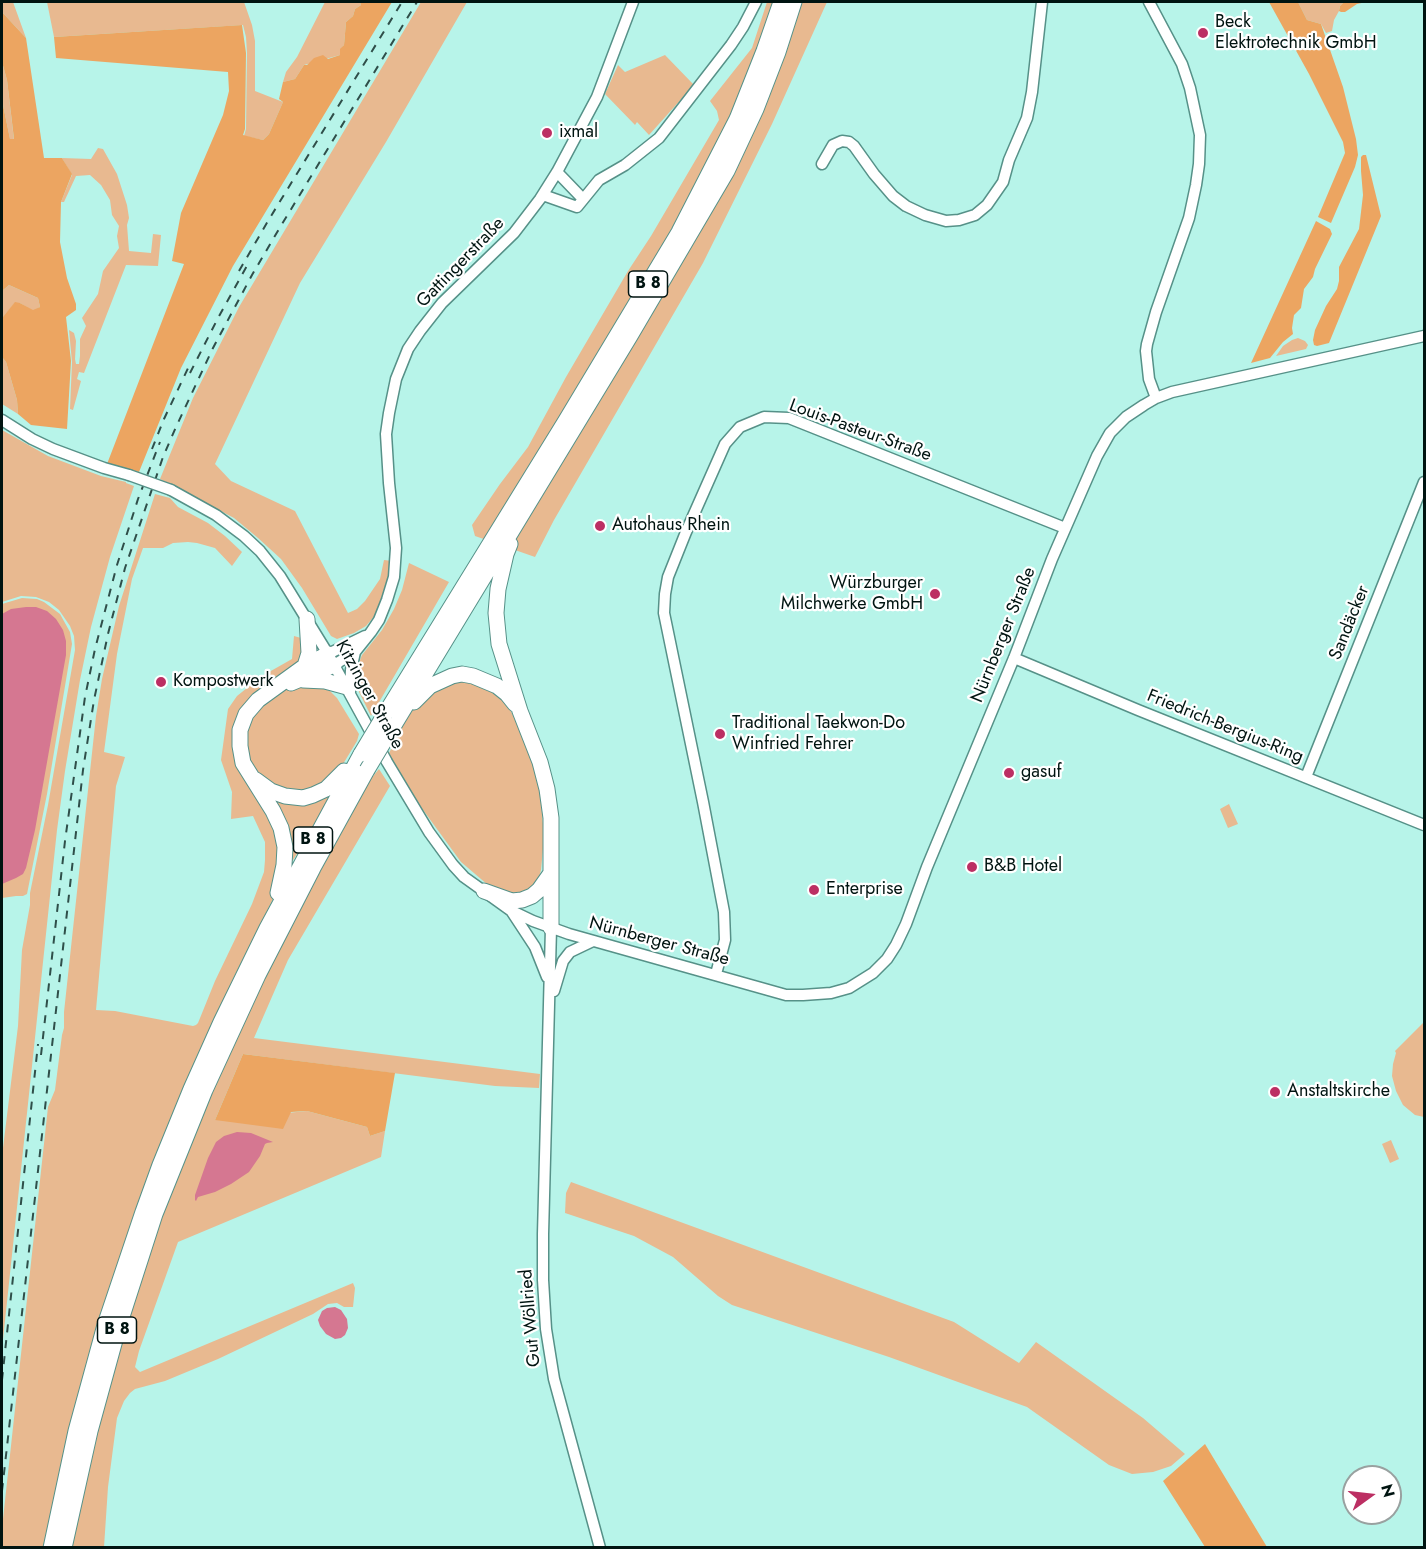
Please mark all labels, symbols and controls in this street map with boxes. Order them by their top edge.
place label: Beck Elektrotechnik GmbH [1215,12,1376,54]
marker: Beck Elektrotechnik GmbH [1196,26,1210,40]
place label: ixmal [559,122,598,144]
marker: ixmal [540,126,554,140]
street label: Gattingerstraße [413,213,509,313]
road number: B 8 [628,271,668,297]
street label: Louis-Pasteur-Straße [786,395,934,467]
place label: Autohaus Rhein [612,515,730,537]
marker: Autohaus Rhein [593,519,607,533]
street label: Nürnberger Straße [967,564,1041,706]
place label: Würzburger Milchwerke GmbH [781,573,923,616]
street label: Sandäcker [1325,582,1375,664]
marker: Würzburger Milchwerke GmbH [928,587,942,601]
street label: Kitzinger Straße [330,637,408,753]
place label: Kompostwerk [173,671,273,693]
marker: Kompostwerk [154,675,168,689]
street label: Friedrich-Bergius-Ring [1144,686,1306,768]
place label: Traditional Taekwon-Do Winfried Fehrer [732,713,905,756]
marker: Traditional Taekwon-Do Winfried Fehrer [713,727,727,741]
place label: gasuf [1021,762,1062,784]
marker: gasuf [1002,766,1016,780]
road number: B 8 [294,827,332,853]
place label: B&B Hotel [984,856,1062,878]
marker: B&B Hotel [965,860,979,874]
place label: Enterprise [826,879,903,901]
marker: Enterprise [807,883,821,897]
street label: Nürnberger Straße [587,913,731,971]
place label: Anstaltskirche [1287,1081,1390,1103]
marker: Anstaltskirche [1268,1085,1282,1099]
street label: Gut Wöllried [516,1268,546,1368]
road number: B 8 [98,1317,136,1343]
north arrow [1342,1465,1402,1525]
text: N [1375,1482,1401,1500]

